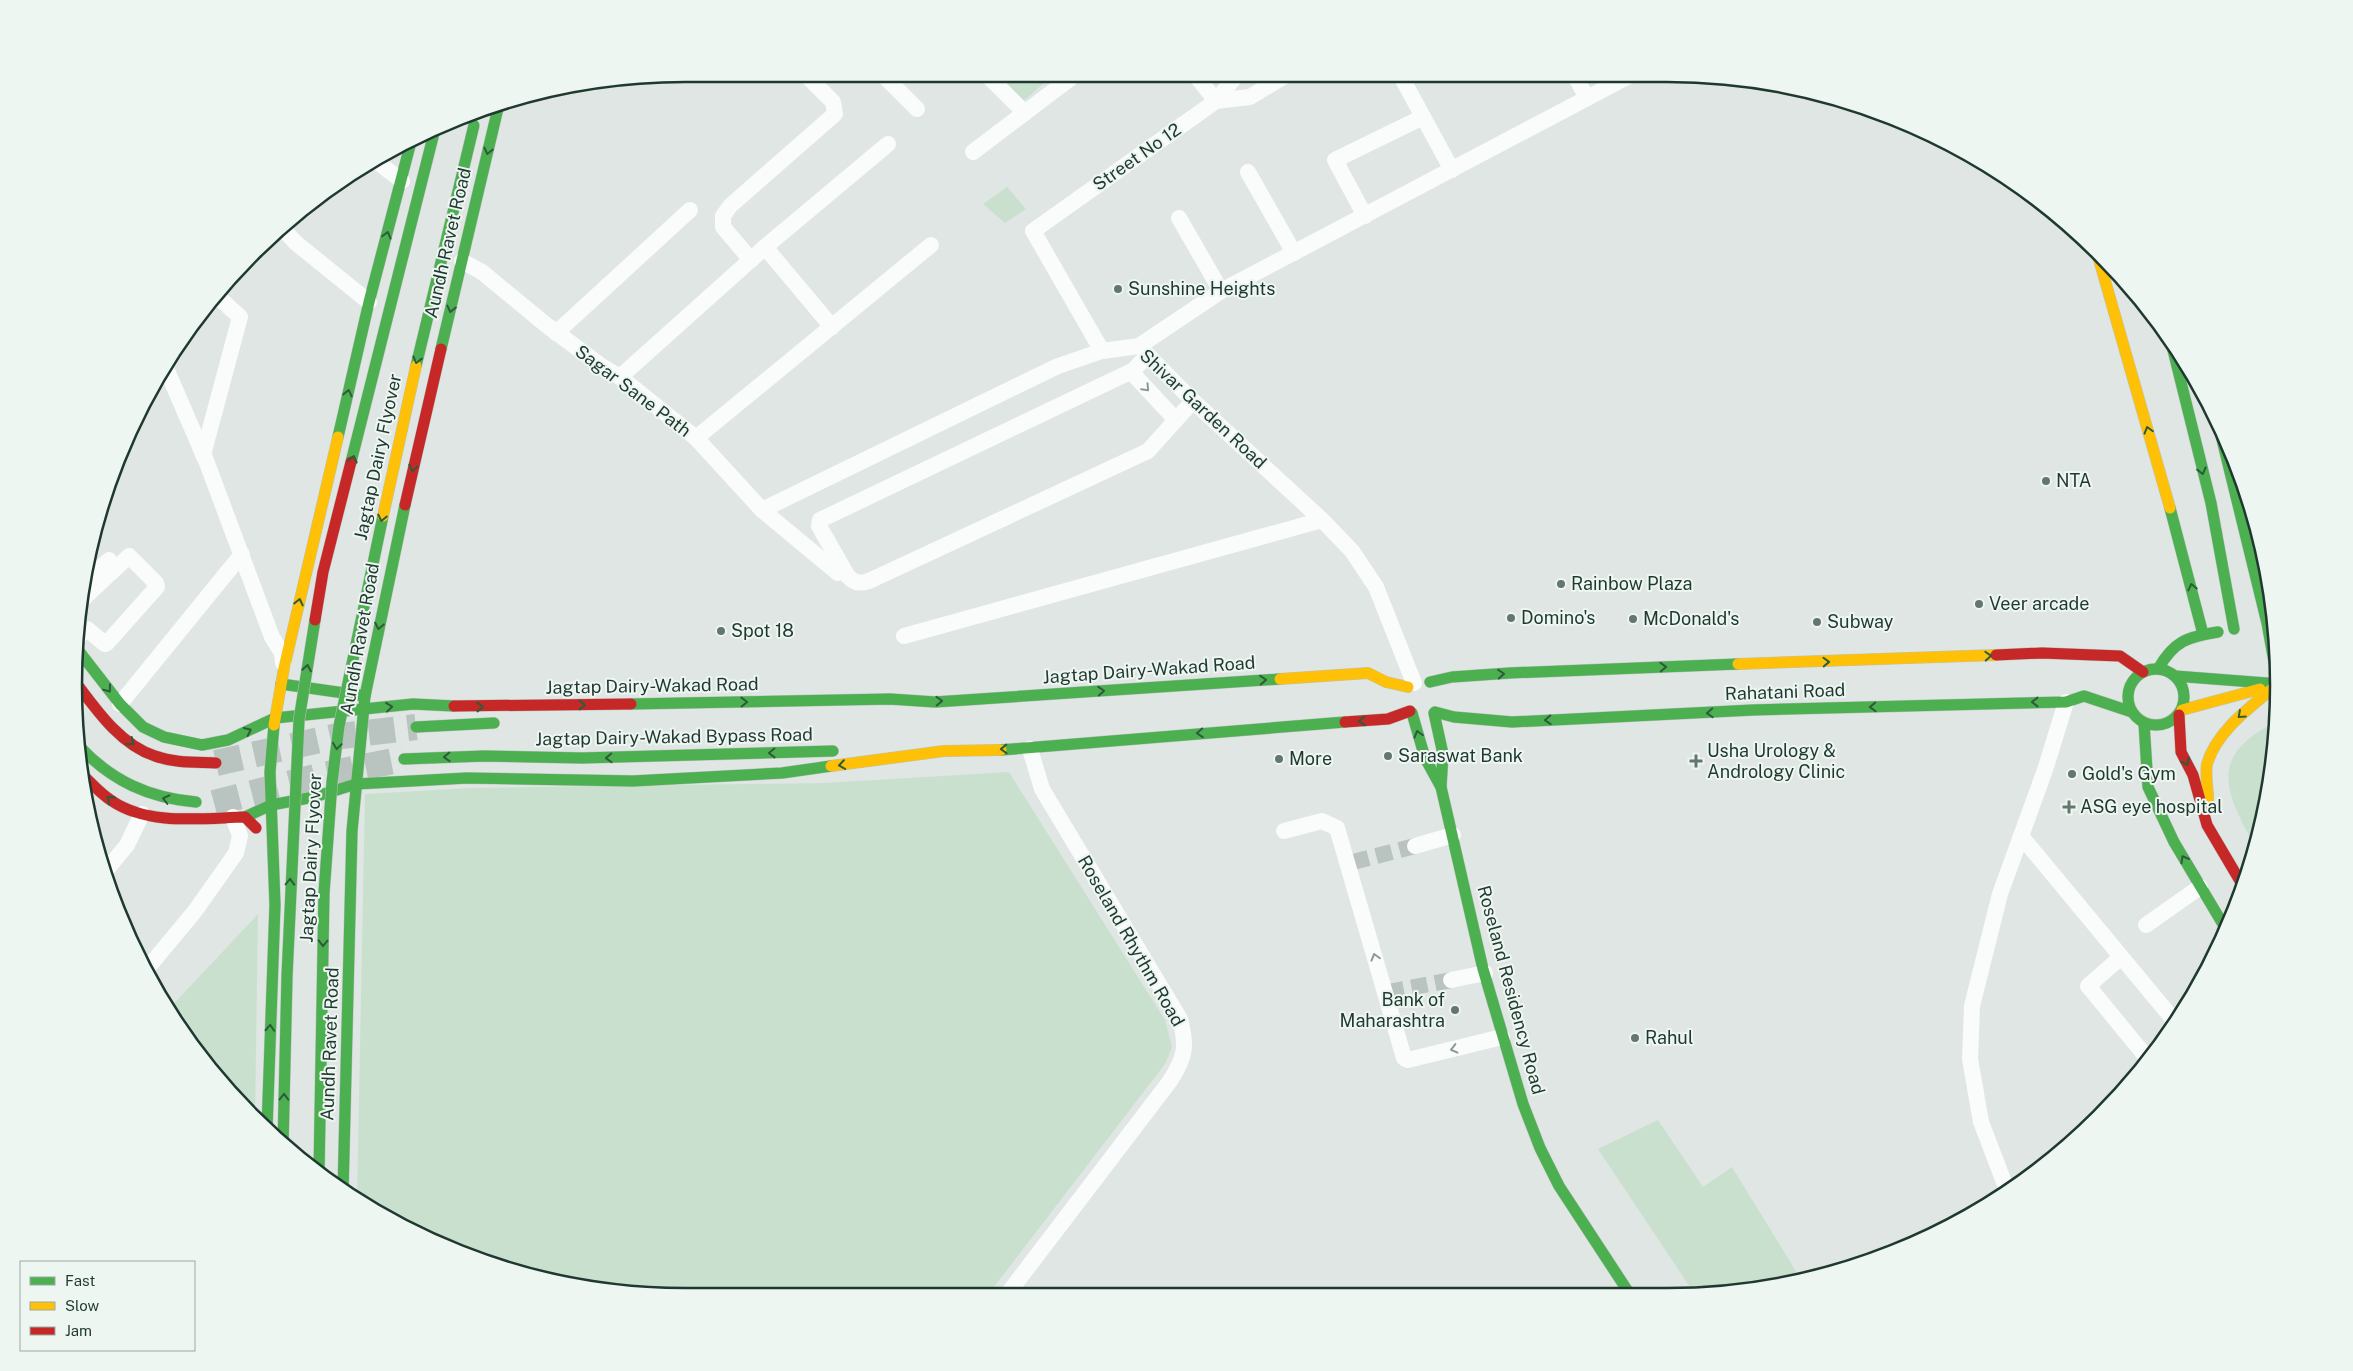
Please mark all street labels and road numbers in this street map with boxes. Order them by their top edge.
street label: Street No 12 [1089,118,1185,195]
street label: Aundh Ravet Road [420,166,475,320]
street label: Sagar Sane Path [571,340,695,441]
street label: Shivar Garden Road [1136,345,1271,473]
street label: Jagtap Dairy Flyover [350,372,405,542]
street label: Aundh Ravet Road [336,561,383,716]
street label: Jagtap Dairy-Wakad Road [1042,652,1256,687]
street label: Jagtap Dairy-Wakad Road [545,673,759,698]
street label: Rahatani Road [1724,679,1846,704]
street label: Jagtap Dairy-Wakad Bypass Road [535,724,813,749]
street label: Jagtap Dairy Flyover [296,773,325,943]
street label: Roseland Rhythm Road [1074,852,1189,1030]
street label: Roseland Residency Road [1473,883,1549,1097]
street label: Aundh Ravet Road [316,967,343,1121]

